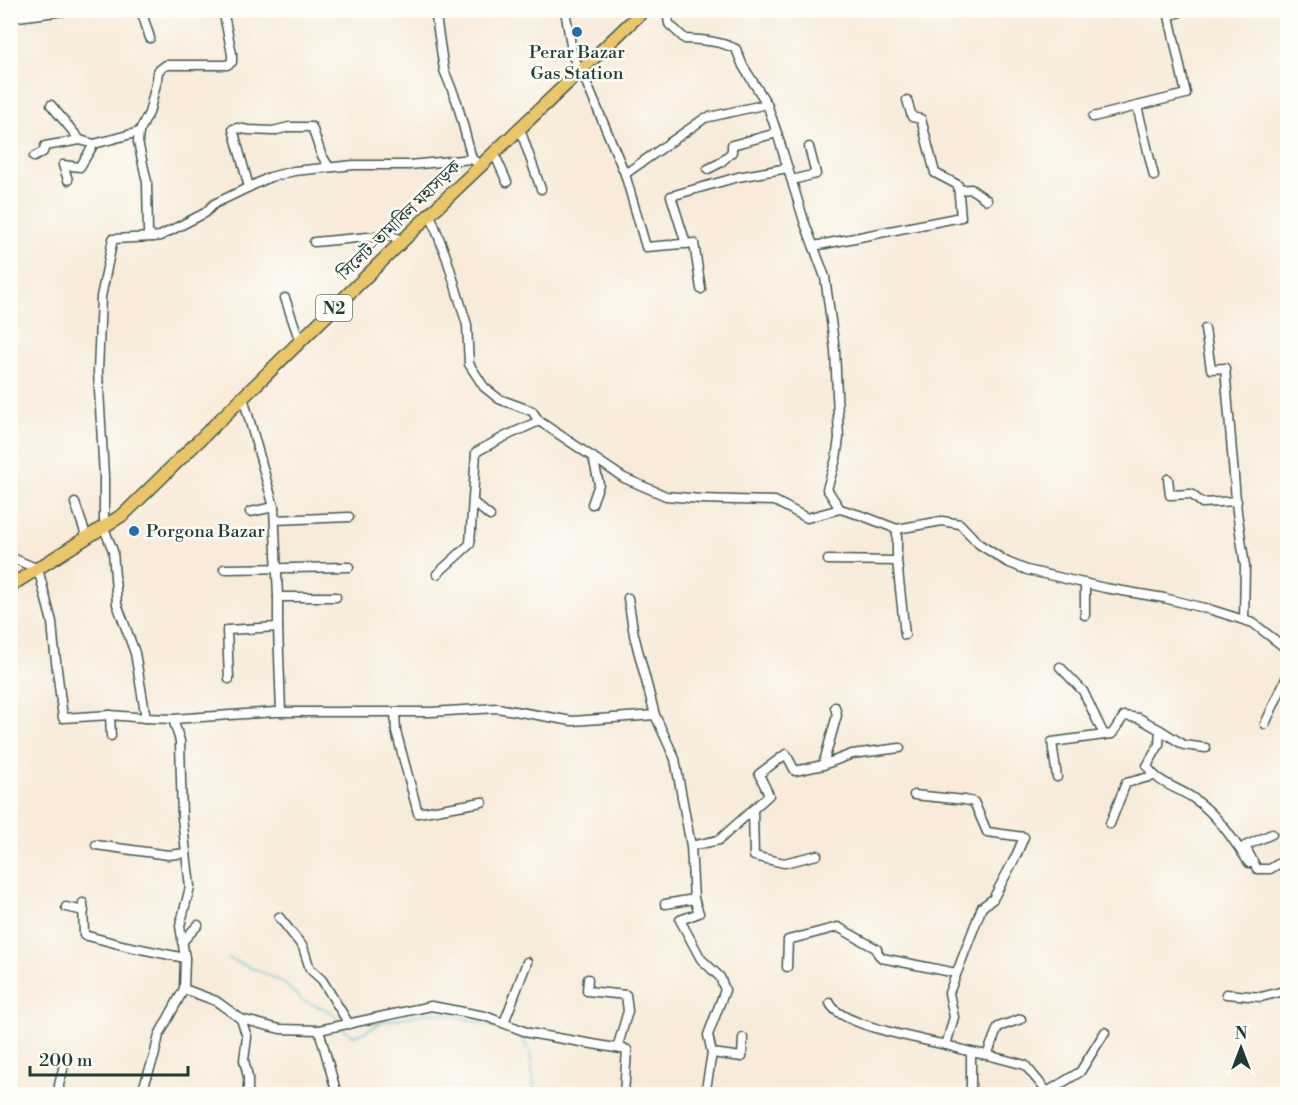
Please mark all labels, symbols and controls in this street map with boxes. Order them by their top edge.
marker: Perar Bazar Gas Station [570,25,584,39]
place label: Perar Bazar Gas Station [529,41,625,85]
street label: সিলেট-তামাবিল মহাসড়ক [332,155,467,286]
road number: N2 [316,295,352,321]
place label: Porgona Bazar [146,520,265,543]
marker: Porgona Bazar [127,524,141,538]
north arrow [1211,1018,1271,1078]
text: N [1235,1024,1248,1044]
scale bar [30,1039,188,1077]
text: 200 m [39,1049,93,1072]

